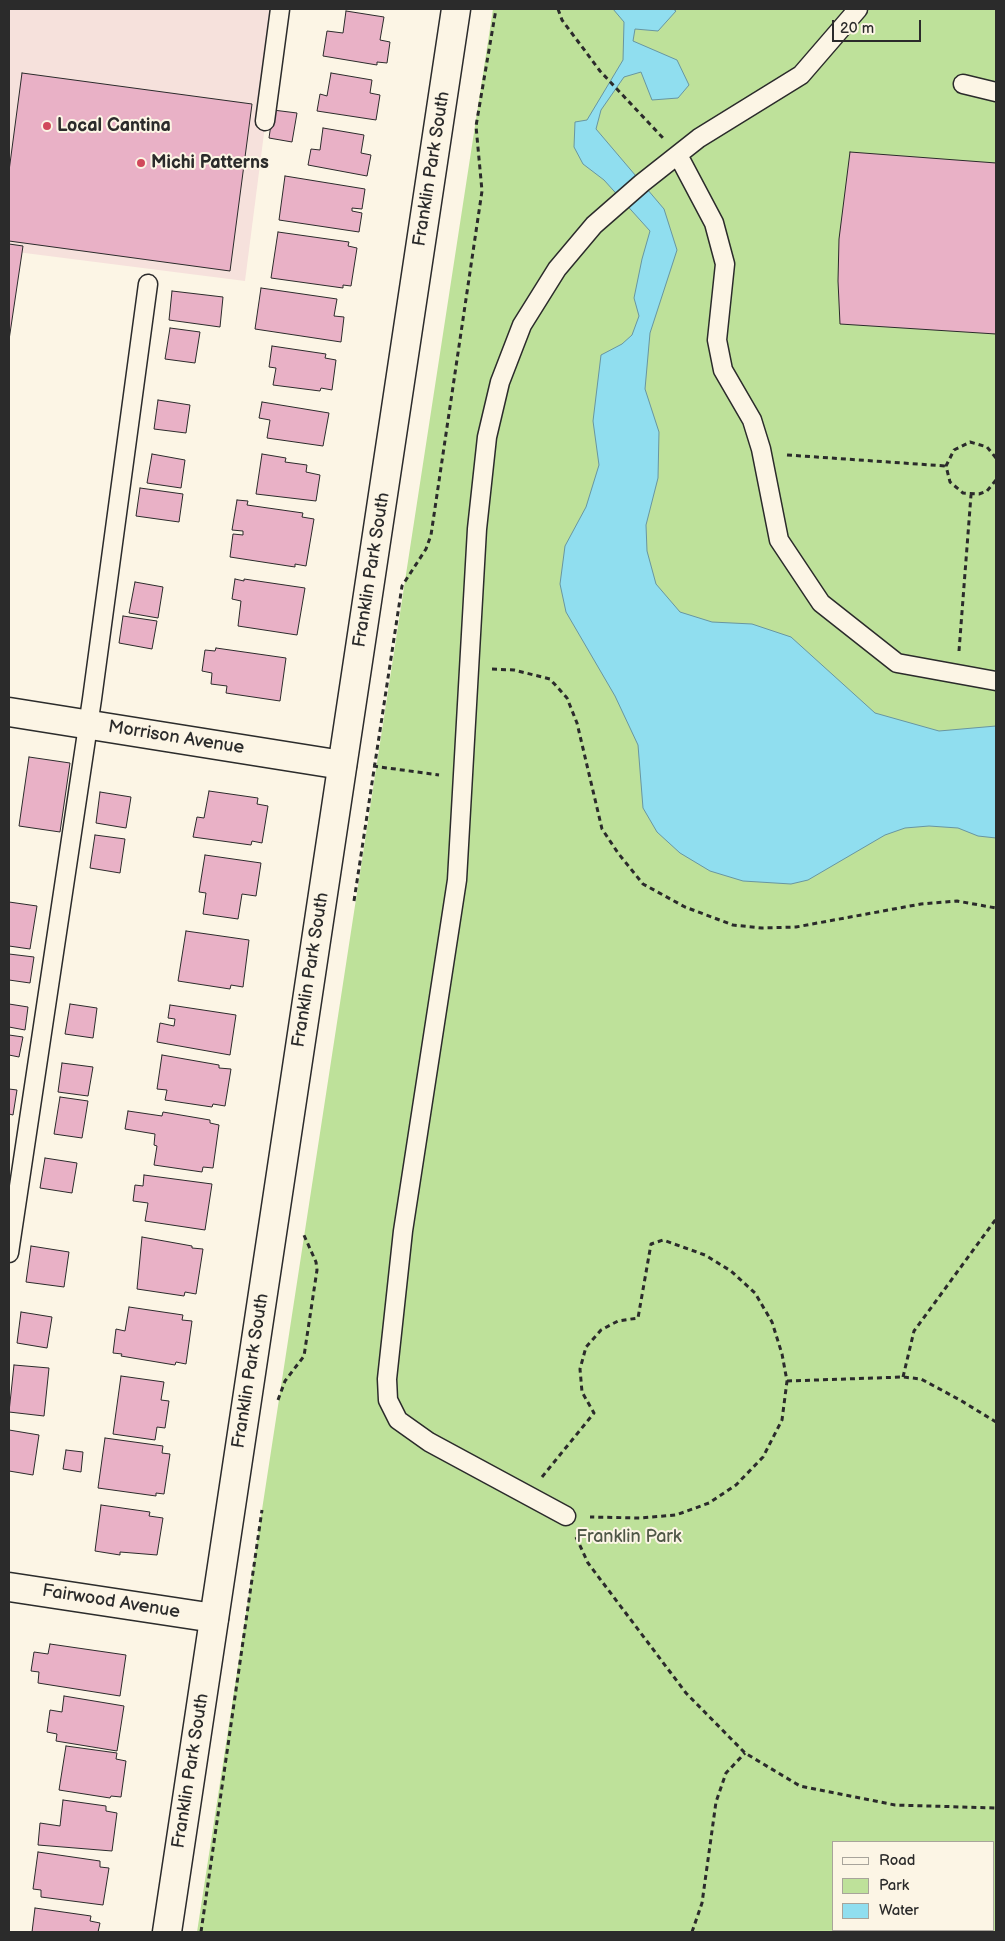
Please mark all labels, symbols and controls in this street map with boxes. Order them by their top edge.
scale bar [835,10,924,42]
text: 20 m [840,19,874,38]
street label: Franklin Park South [409,90,455,248]
place label: Local Cantina [57,115,171,137]
marker: Local Cantina [41,120,53,132]
place label: Michi Patterns [151,152,269,174]
marker: Michi Patterns [135,157,147,169]
street label: Franklin Park South [349,491,395,649]
street label: Morrison Avenue [106,717,246,759]
street label: Franklin Park South [288,891,334,1049]
street label: Franklin Park South [228,1292,274,1450]
park label: Franklin Park [576,1526,682,1548]
street label: Fairwood Avenue [41,1580,181,1624]
street label: Franklin Park South [168,1692,214,1850]
legend [832,1841,995,1931]
text: Road [879,1851,915,1870]
text: Park [879,1876,909,1895]
text: Water [879,1901,919,1920]

